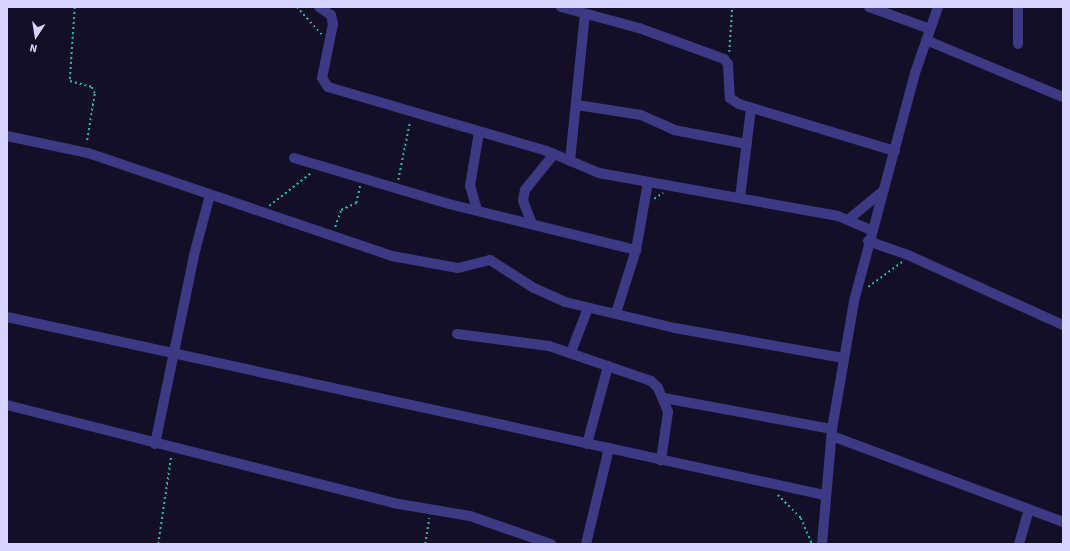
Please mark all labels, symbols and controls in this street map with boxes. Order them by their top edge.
north arrow [16,16,56,56]
text: N [28,40,39,56]

